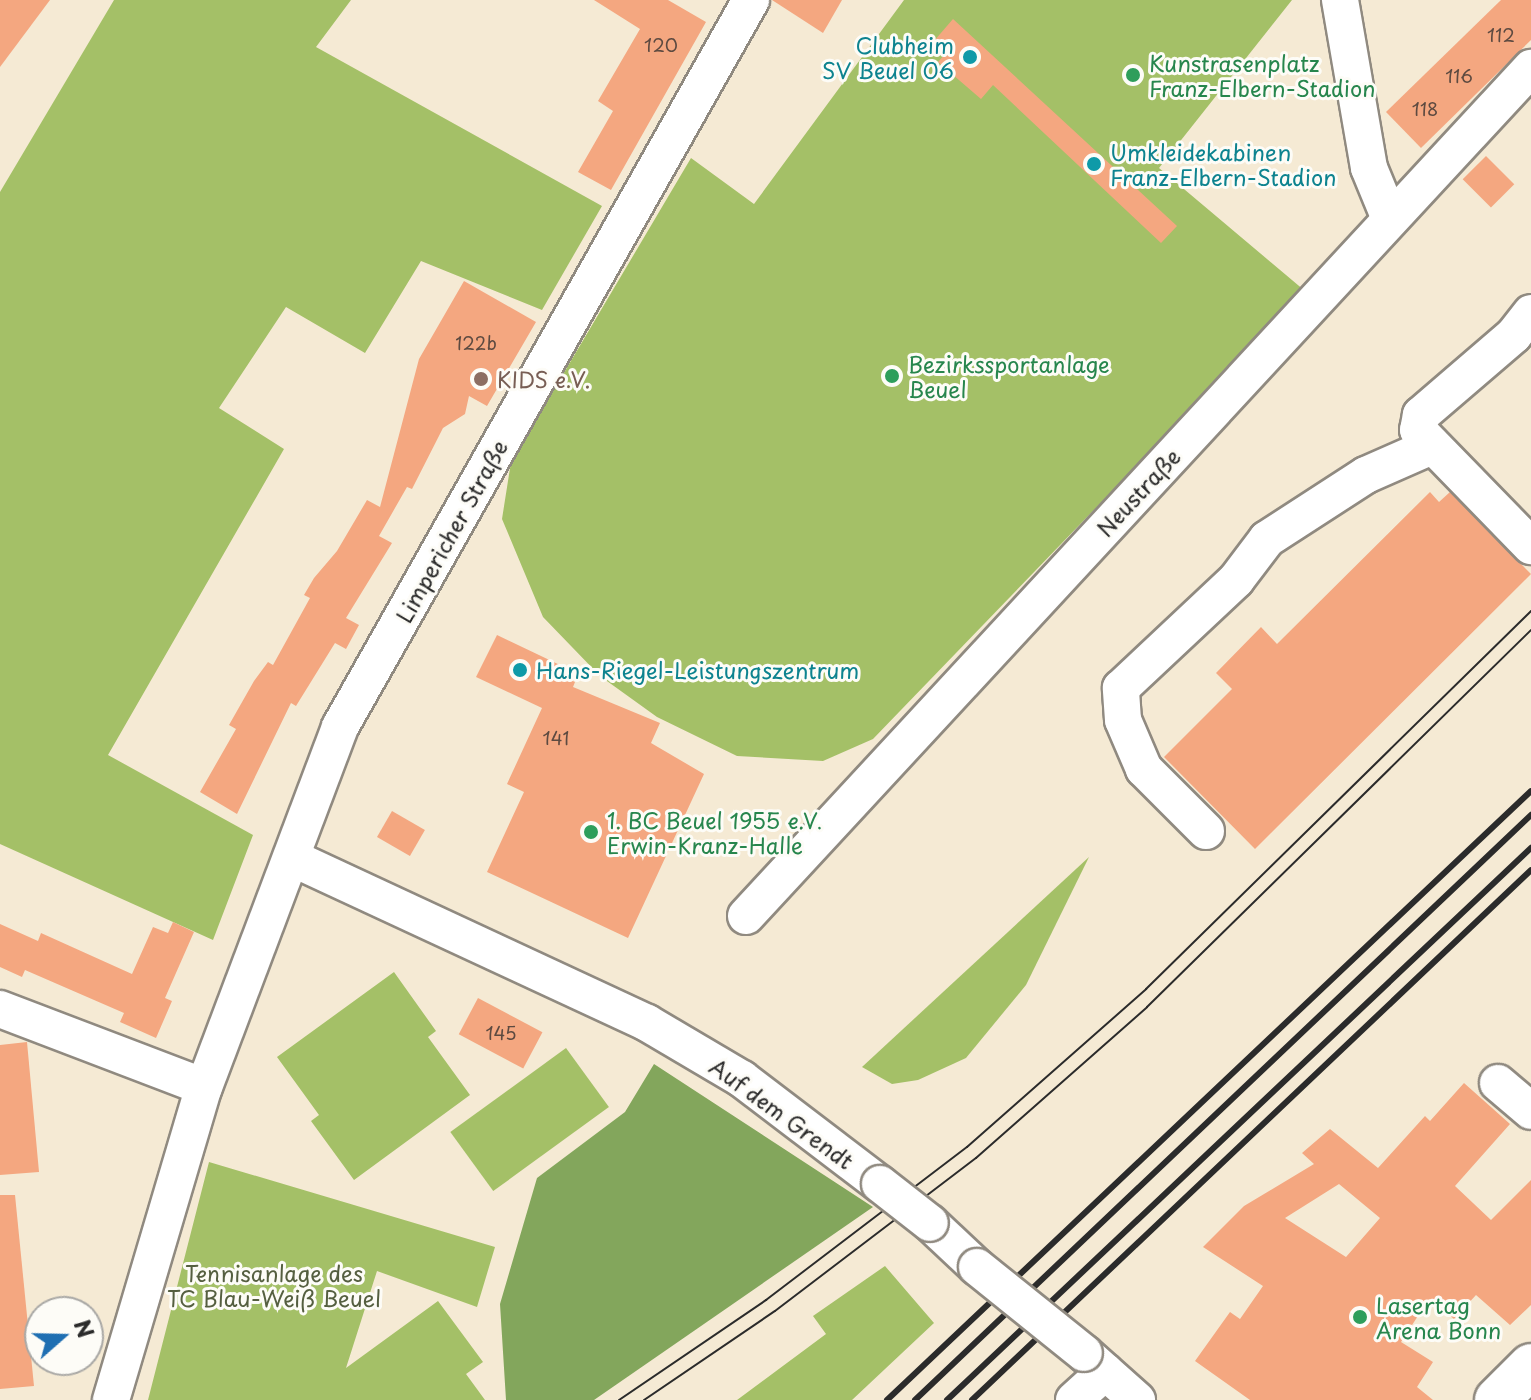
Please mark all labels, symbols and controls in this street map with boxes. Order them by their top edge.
house number: 112 [1487,24,1515,46]
place label: Clubheim SV Beuel 06 [821,31,954,82]
house number: 120 [644,34,678,56]
marker: Clubheim SV Beuel 06 [961,48,979,66]
place label: Kunstrasenplatz Franz-Elbern-Stadion [1149,49,1375,100]
house number: 116 [1445,65,1473,87]
marker: Kunstrasenplatz Franz-Elbern-Stadion [1124,66,1142,84]
house number: 118 [1412,98,1438,120]
place label: Umkleidekabinen Franz-Elbern-Stadion [1110,138,1336,190]
marker: Umkleidekabinen Franz-Elbern-Stadion [1085,155,1103,173]
house number: 122b [455,332,497,354]
place label: Bezirkssportanlage Beuel [908,350,1110,402]
place label: KIDS e.V. [497,366,592,392]
marker: Bezirkssportanlage Beuel [883,367,901,385]
marker: KIDS e.V. [472,370,490,388]
street label: Limpericher Straße [390,435,512,627]
street label: Neustraße [1091,443,1185,541]
place label: Hans-Riegel-Leistungszentrum [536,657,859,683]
marker: Hans-Riegel-Leistungszentrum [511,661,529,679]
house number: 141 [543,727,569,749]
place label: 1. BC Beuel 1955 e.V. Erwin-Kranz-Halle [607,806,828,858]
marker: 1. BC Beuel 1955 e.V. Erwin-Kranz-Halle [582,823,600,841]
house number: 145 [485,1022,517,1044]
street label: Auf dem Grendt [705,1052,859,1174]
park label: Tennisanlage des TC Blau-Weiß Beuel [165,1259,383,1310]
place label: Lasertag Arena Bonn [1376,1291,1500,1342]
north arrow [24,1296,104,1376]
marker: Lasertag Arena Bonn [1351,1308,1369,1326]
text: N [67,1314,104,1342]

